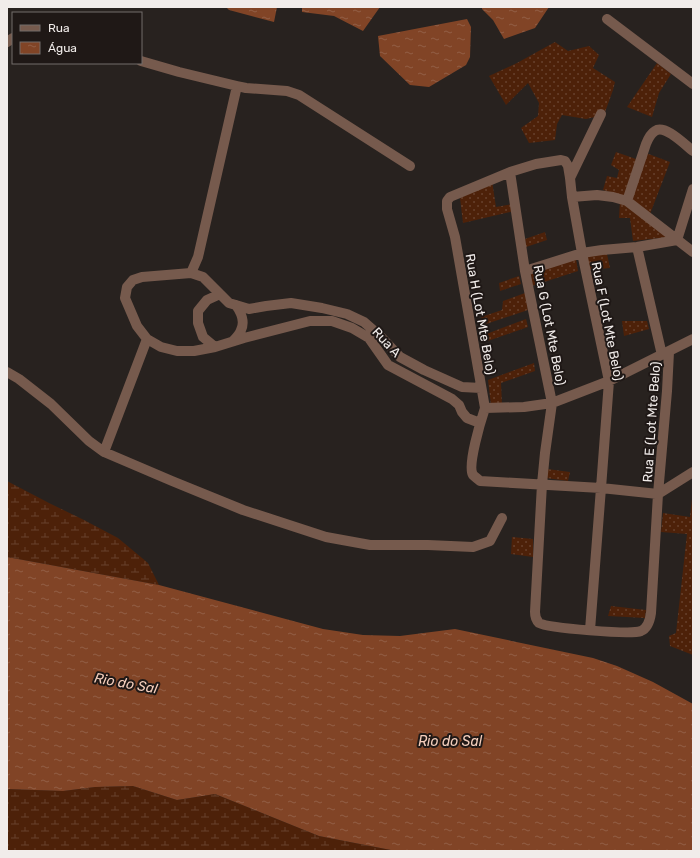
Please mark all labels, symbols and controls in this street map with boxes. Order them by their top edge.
legend [12,12,142,64]
text: Rua [48,21,70,35]
text: Água [48,41,77,55]
street label: Rua H (Lot Mte Belo) [462,252,499,376]
street label: Rua F (Lot Mte Belo) [589,260,626,382]
street label: Rua G (Lot Mte Belo) [530,264,569,387]
street label: Rua A [369,324,404,360]
street label: Rua E (Lot Mte Belo) [640,361,663,483]
water label: Rio do Sal [93,670,160,698]
water label: Rio do Sal [418,733,483,750]

